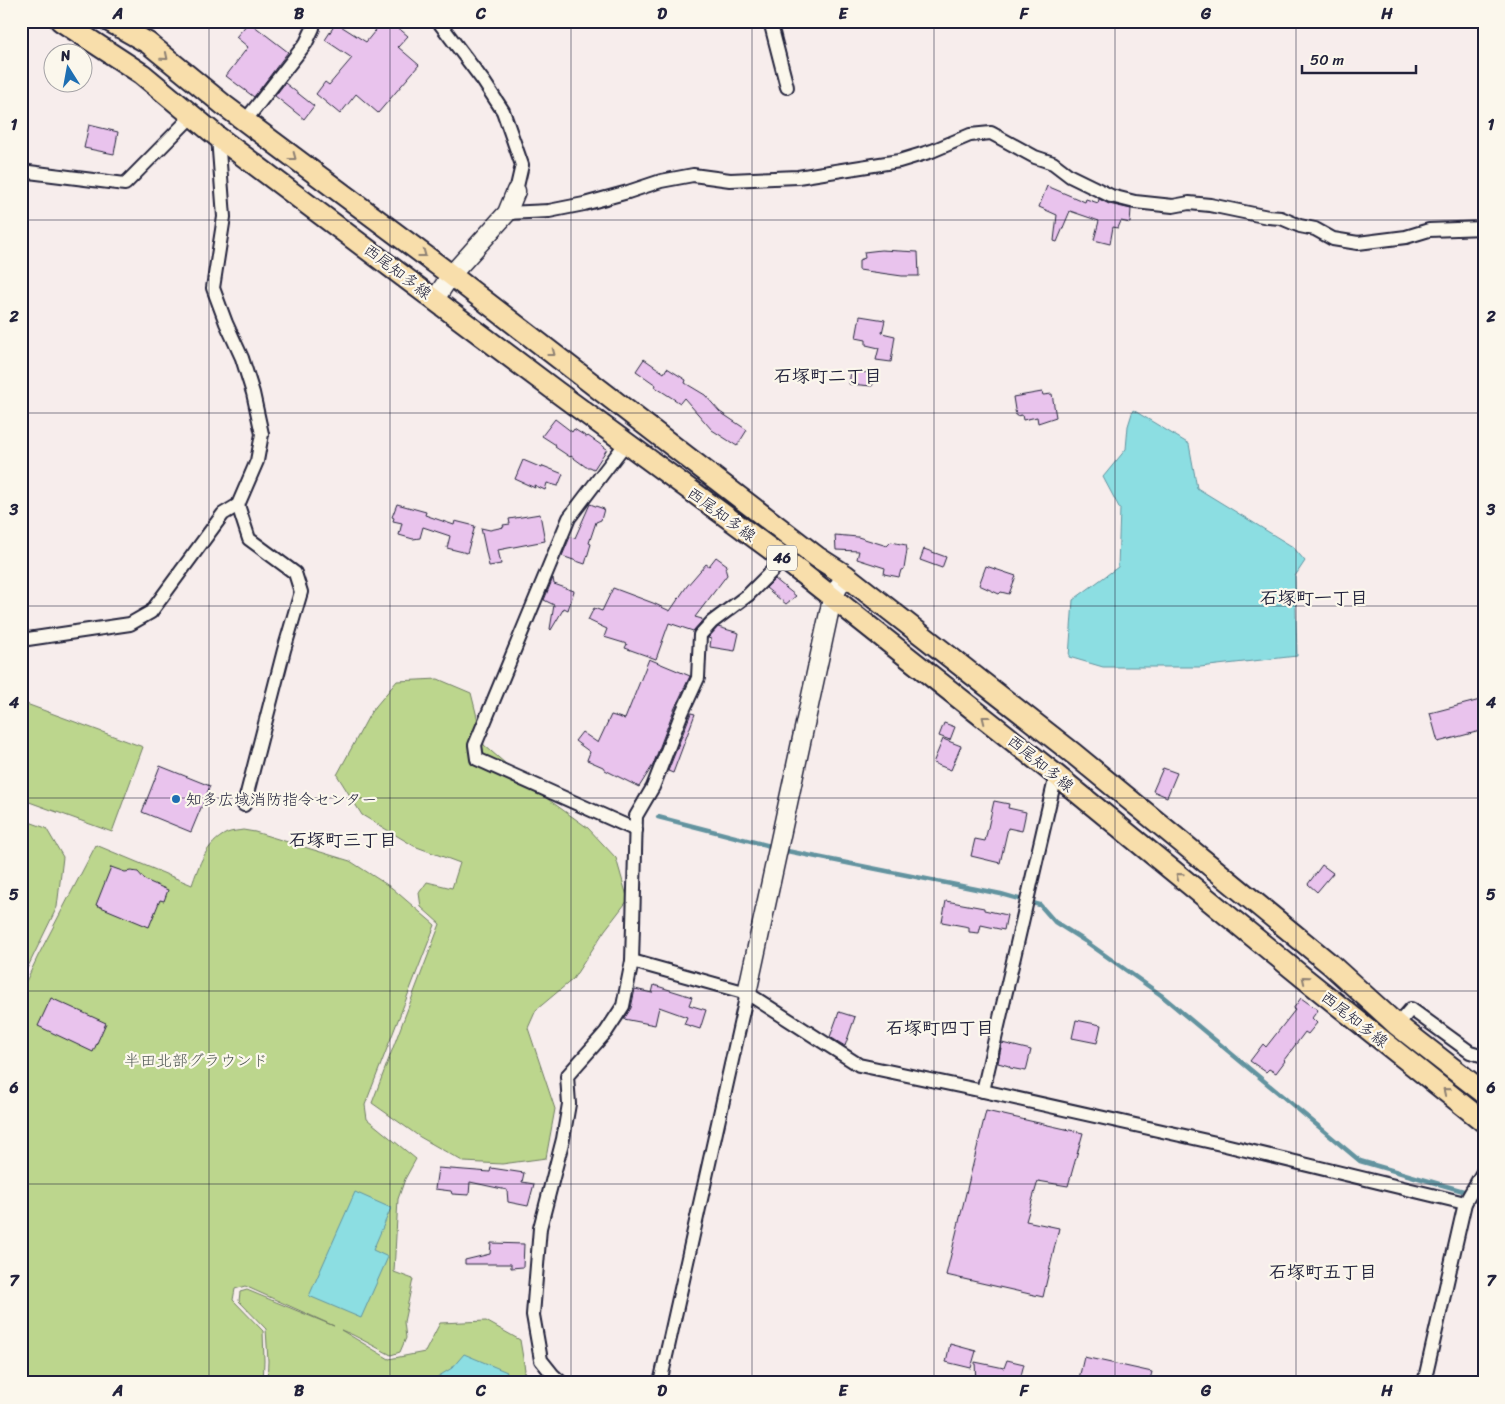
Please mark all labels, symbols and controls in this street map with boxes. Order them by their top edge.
text: A [112,0,123,28]
text: B [294,0,305,28]
text: C [475,0,487,28]
text: D [657,0,667,28]
text: E [839,0,849,28]
text: F [1019,0,1030,28]
text: G [1200,0,1212,28]
text: H [1380,0,1393,28]
north arrow [42,42,92,92]
text: N [57,42,73,69]
scale bar [1302,42,1416,74]
text: 50 m [1310,47,1345,73]
one-way arrow [159,51,168,60]
text: 1 [11,110,18,139]
text: 1 [1488,110,1495,139]
one-way arrow [287,151,297,160]
street label: 西尾知多線 [357,236,438,307]
one-way arrow [417,248,427,257]
text: 2 [8,302,19,331]
text: 2 [1485,302,1496,331]
one-way arrow [546,347,555,355]
district label: 石塚町二丁目 [774,360,882,392]
street label: 西尾知多線 [681,479,763,550]
text: 3 [9,495,19,524]
text: 3 [1486,495,1496,524]
road number: 46 [767,546,797,570]
district label: 石塚町一丁目 [1260,582,1368,614]
text: 4 [8,688,19,717]
text: 4 [1485,688,1496,717]
one-way arrow [982,717,991,725]
street label: 西尾知多線 [1000,727,1081,800]
place label: 知多広域消防指令センター [186,785,377,814]
marker: 知多広域消防指令センター [170,793,182,805]
district label: 石塚町三丁目 [289,824,397,856]
one-way arrow [1176,873,1185,882]
text: 5 [9,880,19,909]
text: 5 [1486,880,1496,909]
one-way arrow [1302,977,1311,985]
street label: 西尾知多線 [1314,983,1395,1055]
district label: 石塚町四丁目 [886,1012,994,1044]
park label: 半田北部グラウンド [124,1046,268,1075]
text: 6 [8,1073,19,1102]
text: 6 [1485,1073,1496,1102]
one-way arrow [1443,1089,1452,1097]
district label: 石塚町五丁目 [1269,1256,1377,1288]
text: 7 [9,1266,20,1295]
text: 7 [1486,1266,1497,1295]
text: A [112,1376,123,1404]
text: B [294,1376,305,1404]
text: C [475,1376,487,1404]
text: D [657,1376,667,1404]
text: E [839,1376,849,1404]
text: F [1019,1376,1030,1404]
text: G [1200,1376,1212,1404]
text: H [1380,1376,1393,1404]

